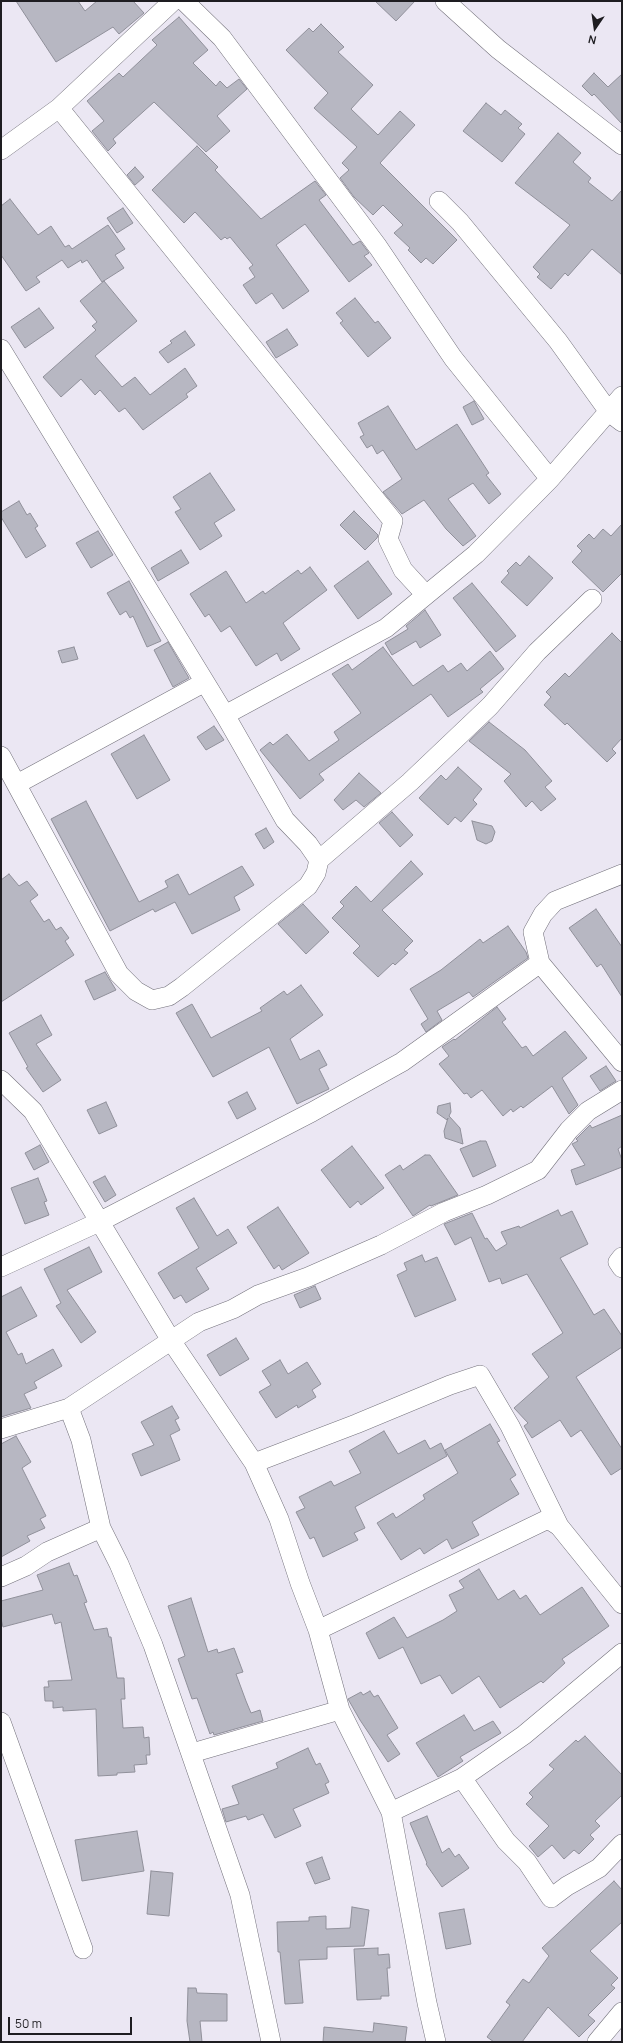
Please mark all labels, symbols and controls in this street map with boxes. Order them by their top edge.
north arrow [575,8,615,48]
text: N [587,32,598,48]
scale bar [10,2009,134,2035]
text: 50 m [15,2015,42,2032]

